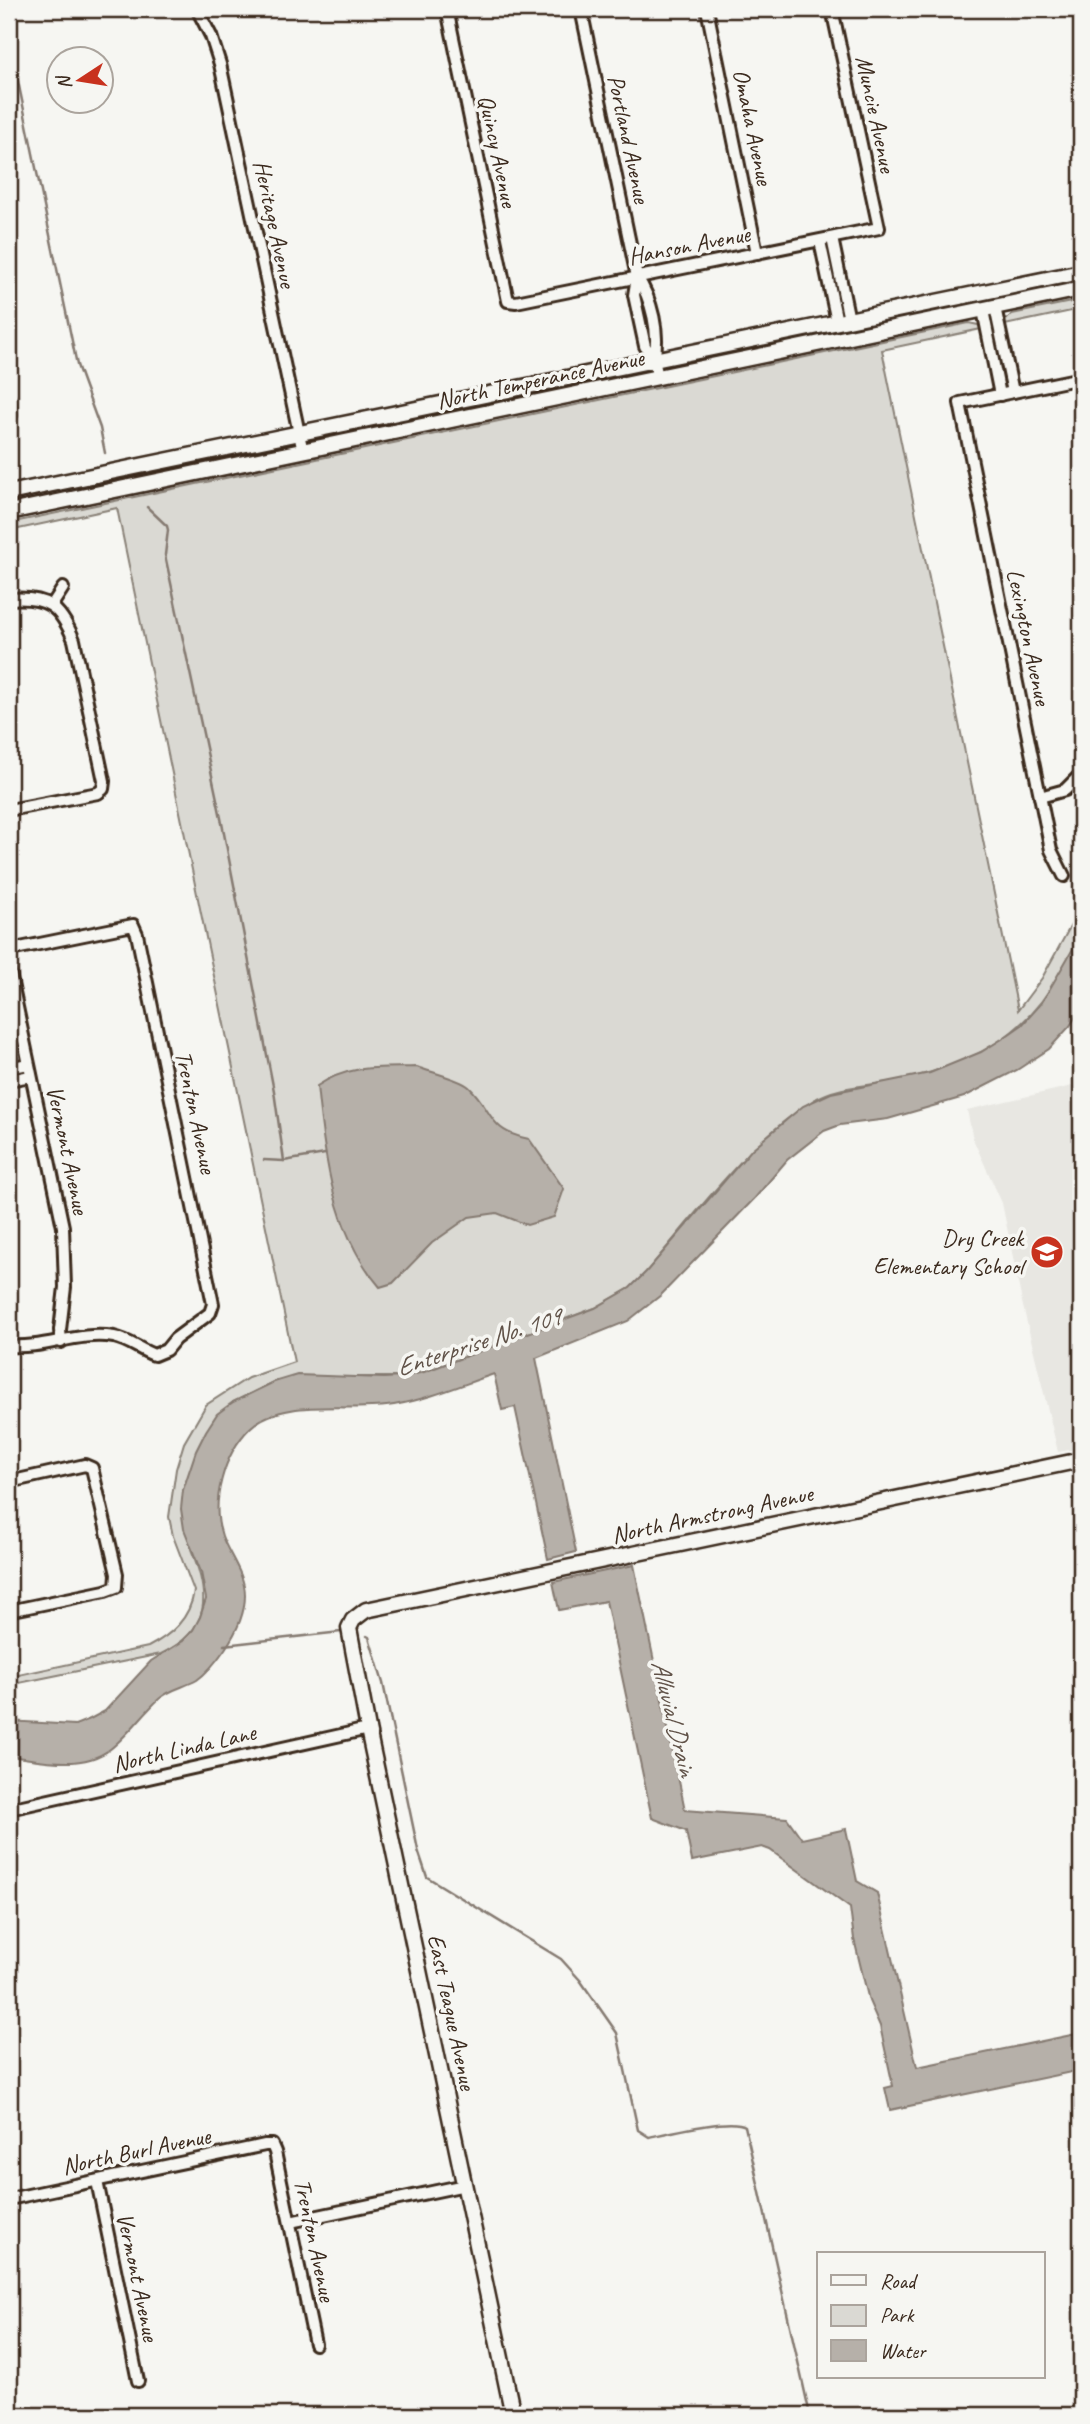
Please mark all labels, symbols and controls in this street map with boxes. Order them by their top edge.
north arrow [46,46,116,116]
street label: Muncie Avenue [849,53,903,177]
street label: Omaha Avenue [726,66,780,190]
text: N [51,72,77,92]
street label: Portland Avenue [601,72,658,208]
street label: Quincy Avenue [471,92,525,212]
street label: Heritage Avenue [247,158,304,293]
street label: Hanson Avenue [626,218,754,271]
street label: North Temperance Avenue [434,342,648,416]
street label: Lexington Avenue [1000,566,1059,710]
street label: Trenton Avenue [168,1048,224,1178]
street label: Vermont Avenue [40,1083,97,1219]
place label: Dry Creek Elementary School [873,1223,1027,1281]
school or university icon: Dry Creek Elementary School [1028,1233,1066,1271]
water label: Enterprise No. 109 [392,1298,569,1384]
street label: North Armstrong Avenue [609,1478,817,1550]
water label: Alluvial Drain [644,1656,705,1782]
street label: North Linda Lane [109,1716,261,1779]
street label: East Teague Avenue [421,1931,484,2095]
street label: North Burl Avenue [59,2120,215,2181]
street label: Trenton Avenue [287,2176,343,2306]
street label: Vermont Avenue [110,2210,167,2346]
legend [817,2252,1044,2378]
text: Road [880,2268,919,2294]
text: Park [880,2302,915,2328]
text: Water [880,2338,927,2364]

